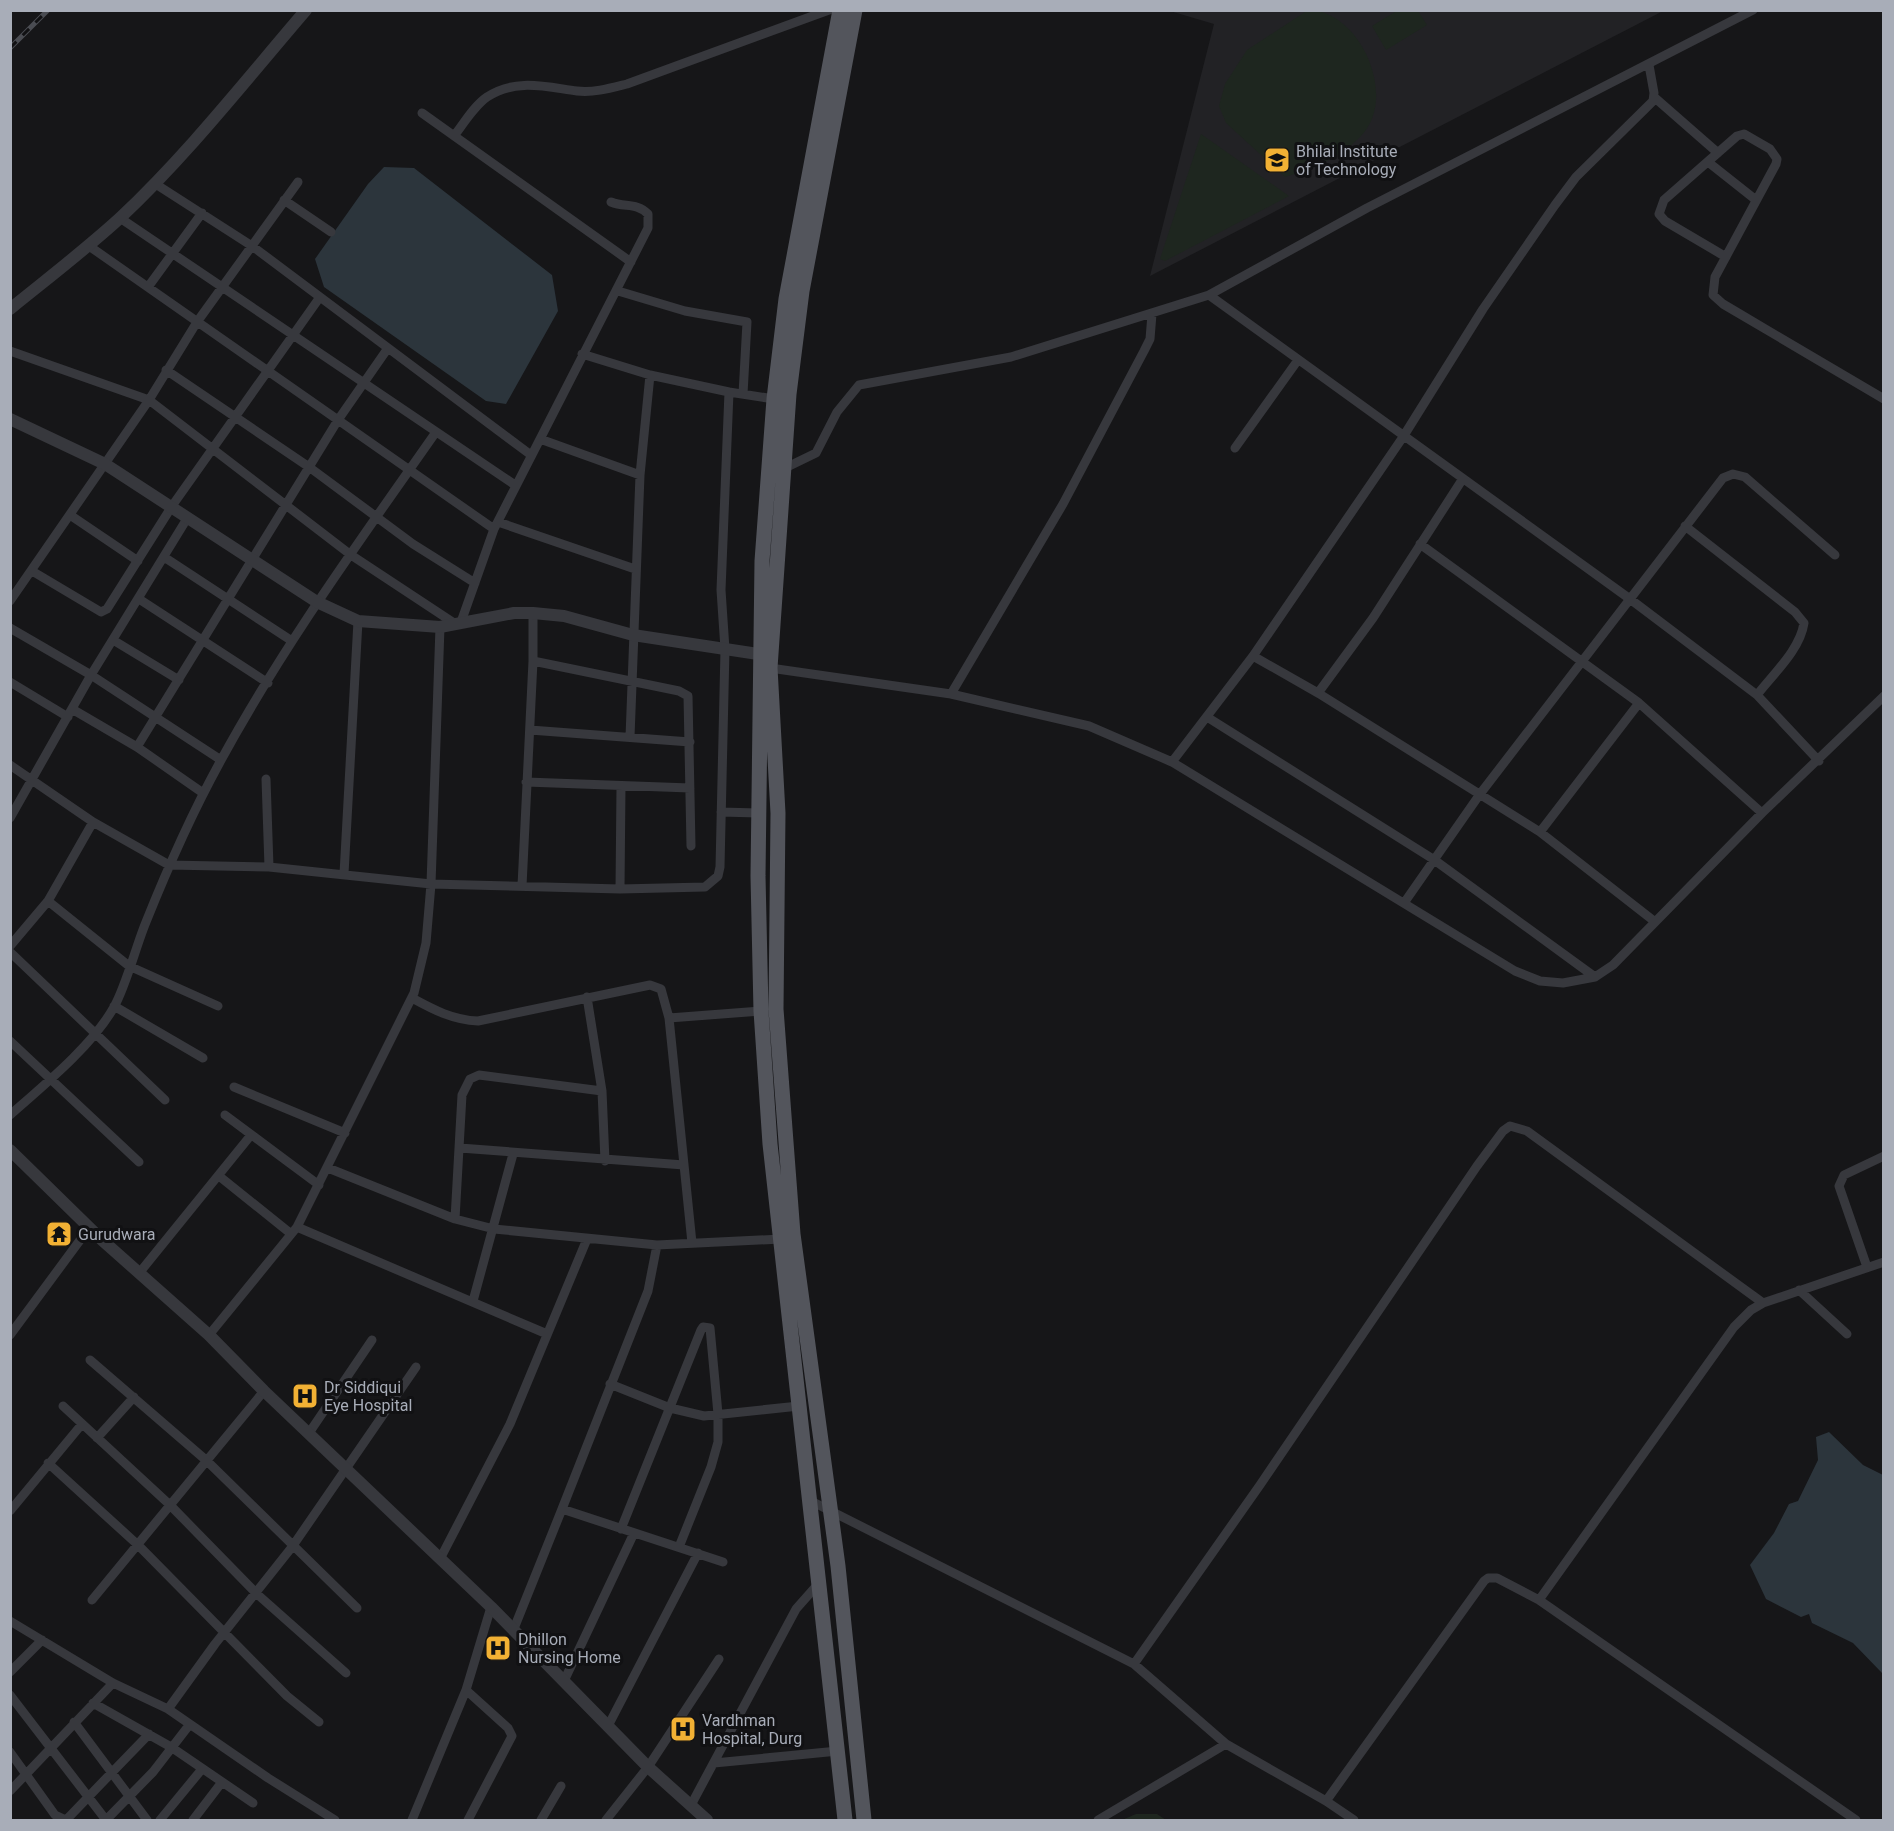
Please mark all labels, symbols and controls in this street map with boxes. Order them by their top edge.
place label: Bhilai Institute of Technology [1296,142,1397,179]
school or university icon: Bhilai Institute of Technology [1262,145,1292,175]
temple icon: Gurudwara [44,1219,74,1249]
place label: Gurudwara [78,1225,156,1244]
place label: Dr Siddiqui Eye Hospital [324,1378,412,1415]
hospital icon: Dr Siddiqui Eye Hospital [290,1381,320,1411]
place label: Dhillon Nursing Home [518,1630,621,1667]
hospital icon: Dhillon Nursing Home [483,1633,513,1663]
place label: Vardhman Hospital, Durg [702,1711,802,1748]
hospital icon: Vardhman Hospital, Durg [668,1714,698,1744]

